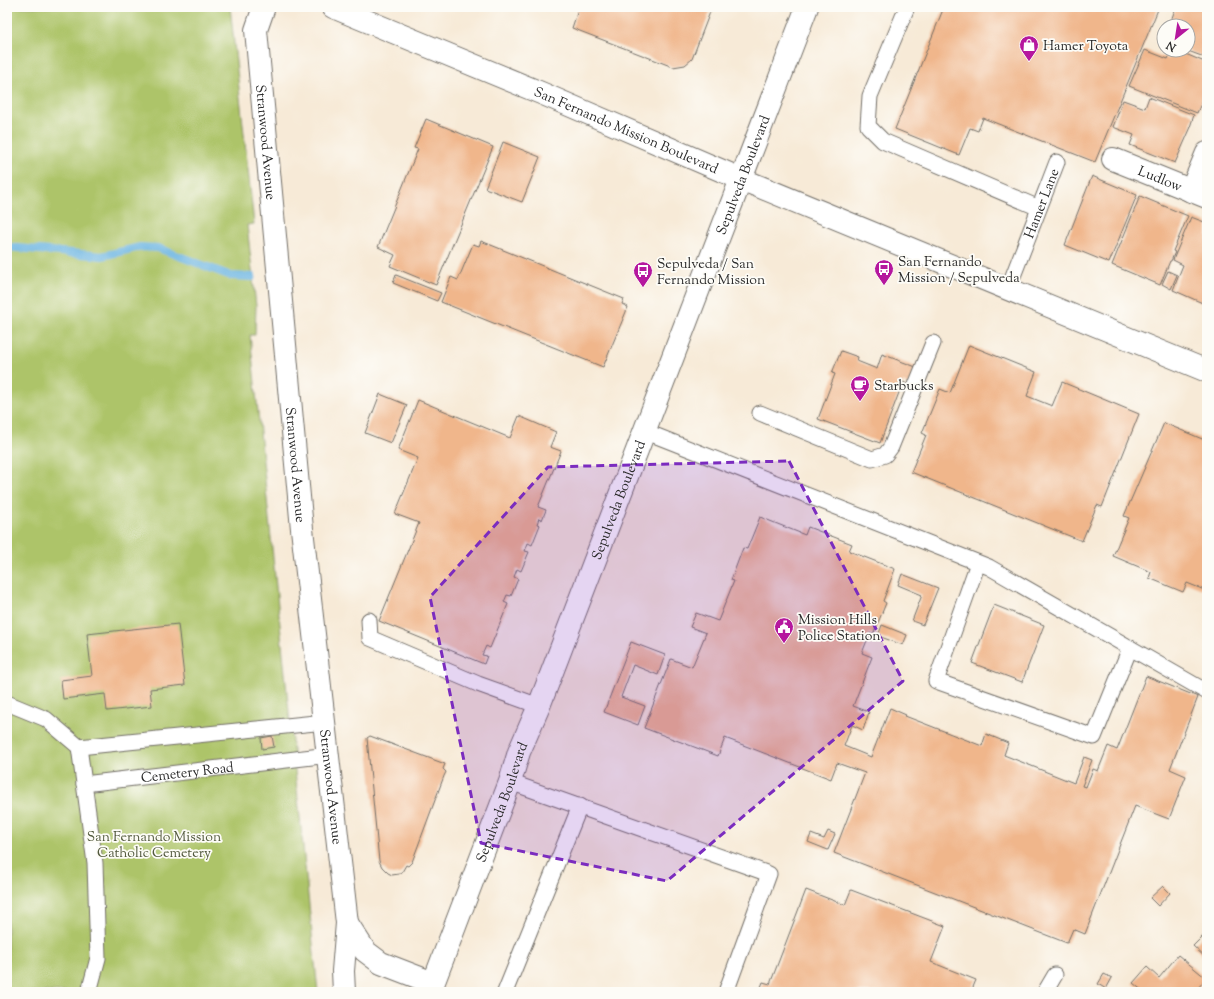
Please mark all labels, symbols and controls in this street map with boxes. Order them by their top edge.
north arrow [1156,18,1196,58]
shop icon: Hamer Toyota [1018,34,1040,62]
place label: Hamer Toyota [1043,37,1129,57]
text: N [1164,37,1180,55]
street label: San Fernando Mission Boulevard [530,83,721,180]
street label: Stranwood Avenue [249,84,280,201]
street label: Sepulveda Boulevard [712,113,777,238]
street label: Ludlow [1134,162,1185,198]
street label: Hamer Lane [1020,166,1066,242]
place label: San Fernando Mission / Sepulveda [898,253,1020,289]
place label: Sepulveda / San Fernando Mission [657,255,765,291]
bus stop icon: San Fernando Mission / Sepulveda [873,258,895,286]
bus stop icon: Sepulveda / San Fernando Mission [632,260,654,288]
cafe icon: Starbucks [849,374,871,402]
place label: Starbucks [874,377,934,397]
street label: Stranwood Avenue [279,406,309,524]
street label: Sepulveda Boulevard [588,438,652,563]
place label: Mission Hills Police Station [798,611,881,647]
public building icon: Mission Hills Police Station [773,616,795,644]
street label: Stranwood Avenue [313,728,346,846]
street label: Sepulveda Boulevard [472,739,534,866]
street label: Cemetery Road [140,758,235,789]
park label: San Fernando Mission Catholic Cemetery [87,828,221,864]

